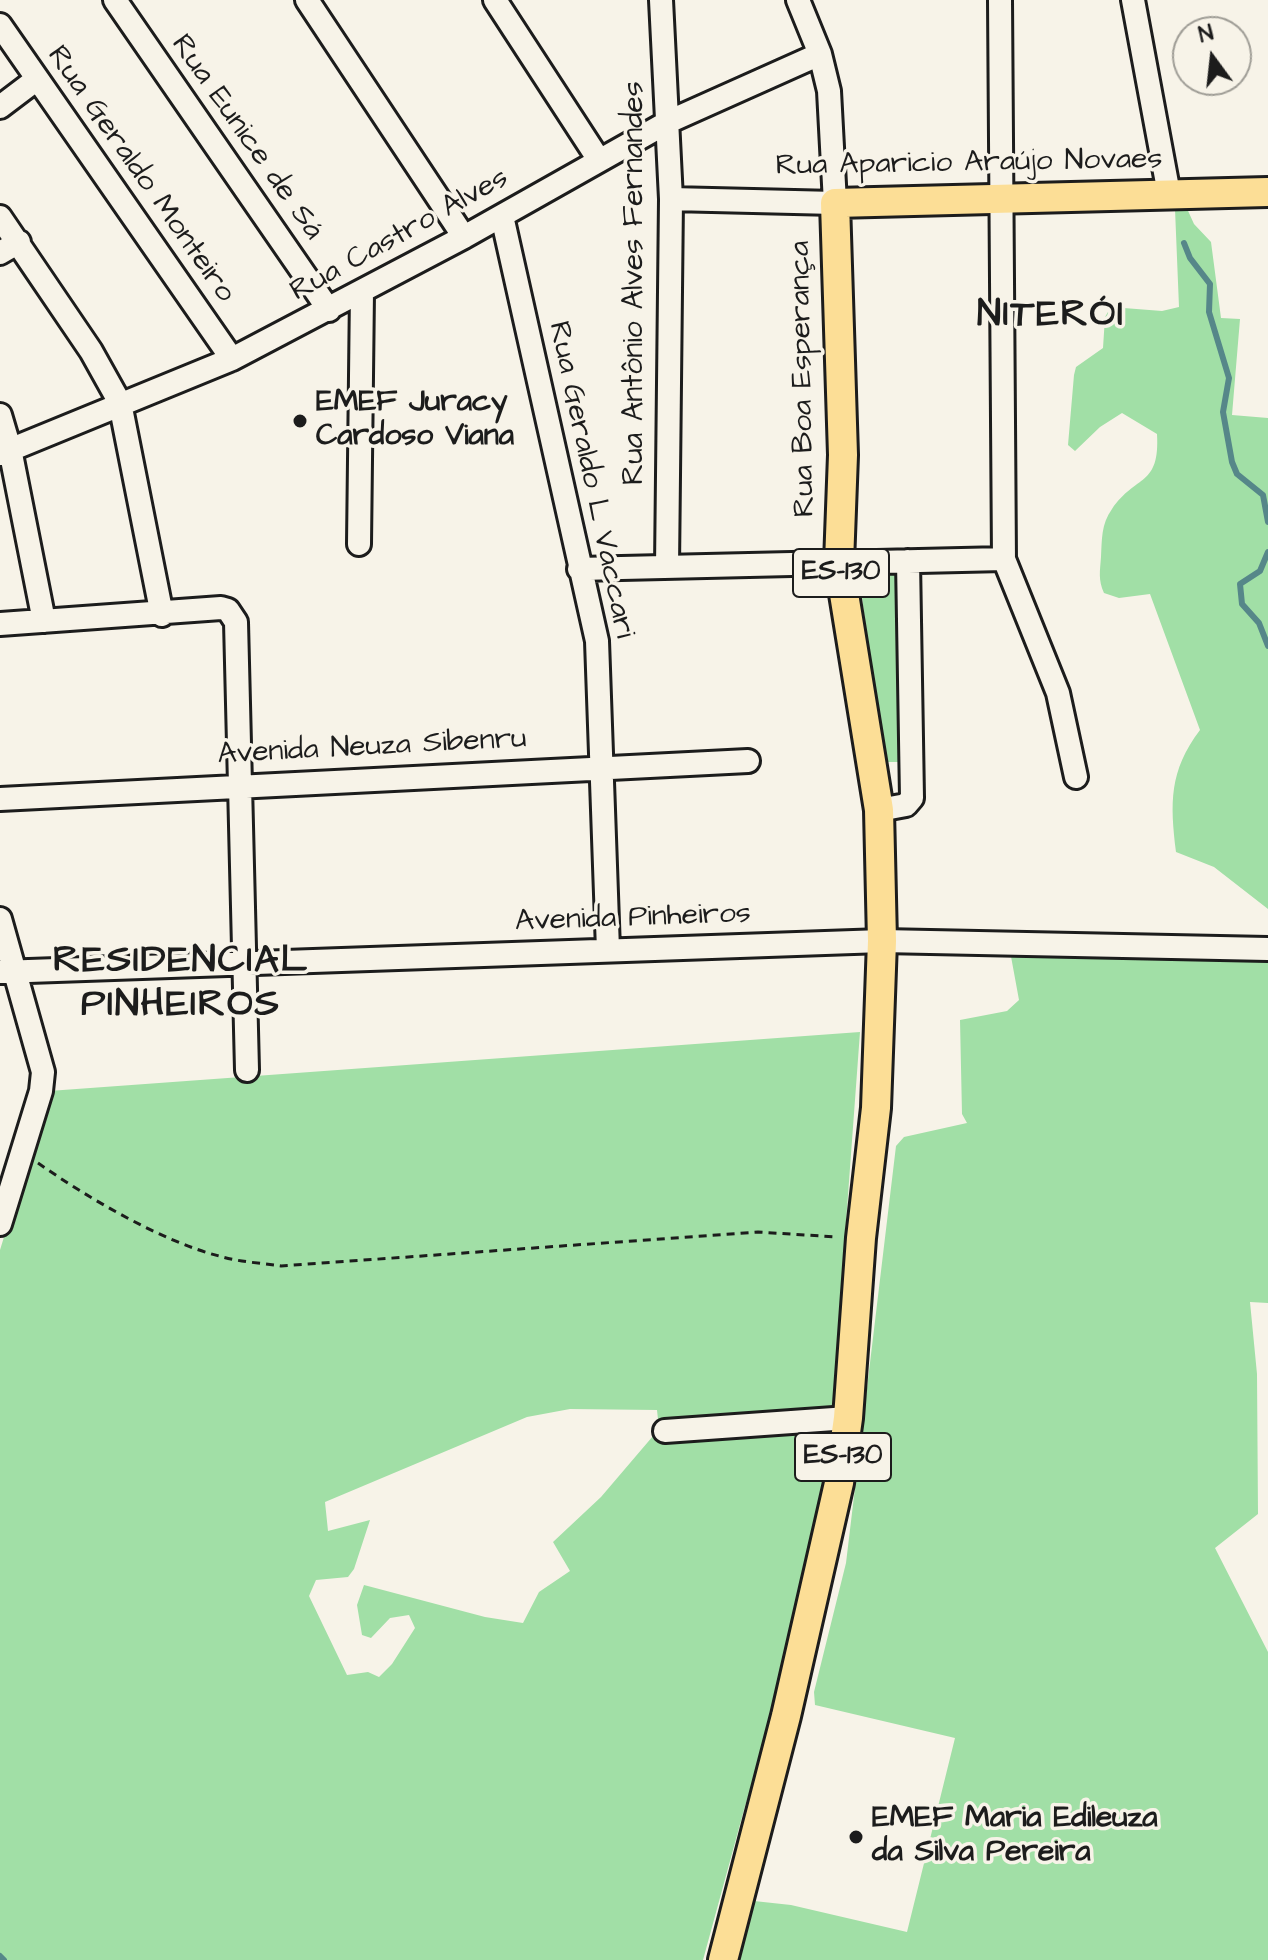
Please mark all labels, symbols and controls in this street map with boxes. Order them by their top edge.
north arrow [1172,16,1252,96]
text: N [1195,18,1217,51]
street label: Rua Eunice de Sá [162,29,330,247]
street label: Rua Geraldo Monteiro [38,40,242,310]
street label: Rua Antônio Alves Fernandes [618,81,654,485]
street label: Rua Aparicio Araújo Novaes [775,143,1163,185]
street label: Rua Castro Alves [285,161,515,311]
street label: Rua Boa Esperança [784,241,824,517]
district label: NITERÓI [977,294,1125,340]
street label: Rua Geraldo L Vaccari [539,318,641,642]
place label: EMEF Juracy Cardoso Viana [316,386,514,456]
marker: EMEF Juracy Cardoso Viana [291,412,309,430]
road number: ES-130 [793,549,889,597]
street label: Avenida Neuza Sibenru [217,722,527,774]
street label: Avenida Pinheiros [514,897,752,941]
district label: RESIDENCIAL PINHEIROS [53,940,309,1030]
road number: ES-130 [795,1433,891,1481]
place label: EMEF Maria Edileuza da Silva Pereira [872,1802,1158,1872]
marker: EMEF Maria Edileuza da Silva Pereira [847,1828,865,1846]

